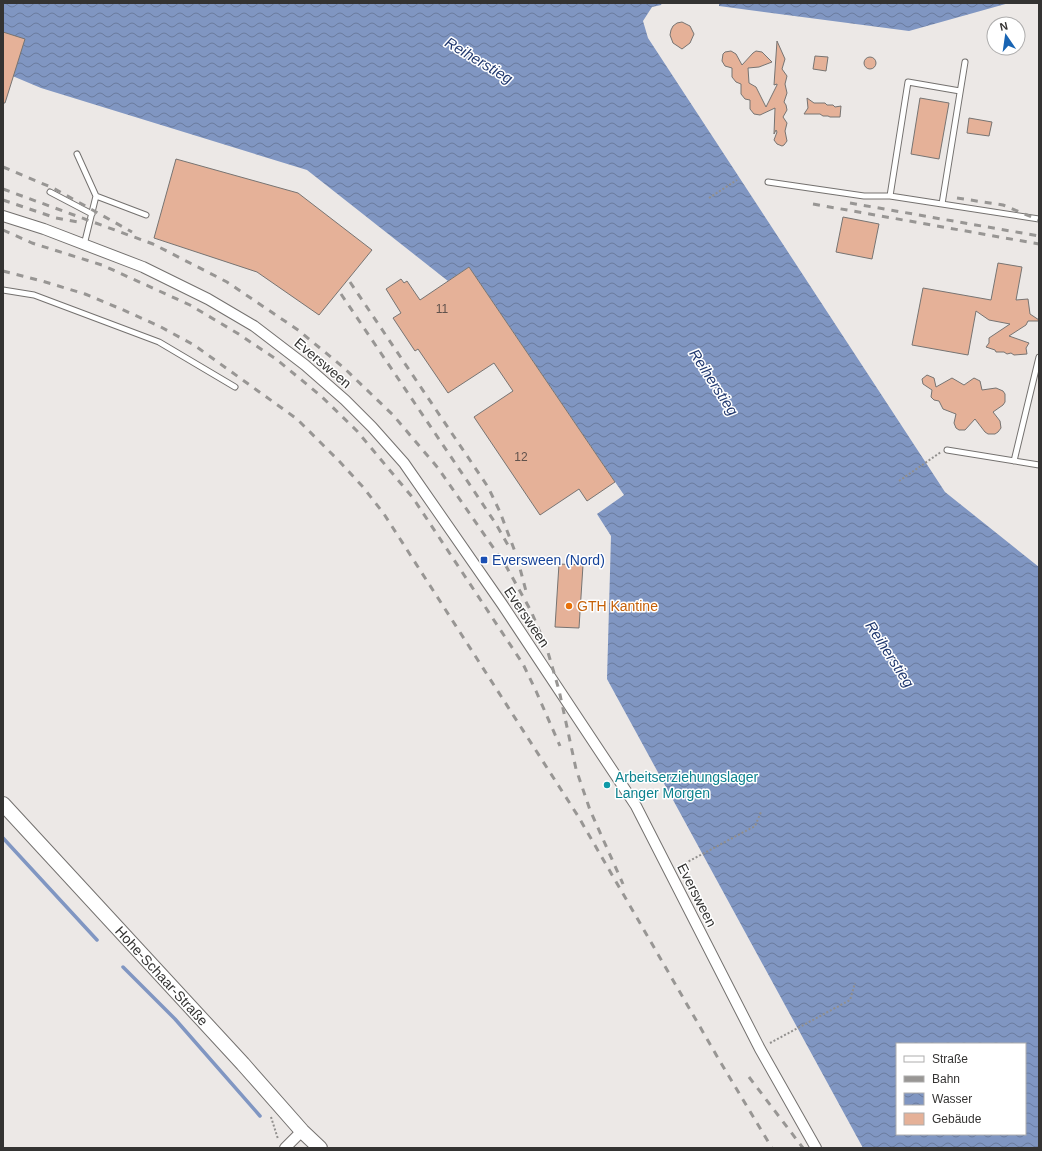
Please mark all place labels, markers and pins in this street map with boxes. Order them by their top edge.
place label: Eversween (Nord) [492,552,605,568]
marker: Eversween (Nord) [479,555,489,565]
place label: GTH Kantine [577,598,658,614]
marker: GTH Kantine [564,601,574,611]
place label: Arbeitserziehungslager Langer Morgen [615,769,759,801]
marker: Arbeitserziehungslager Langer Morgen [602,780,612,790]

